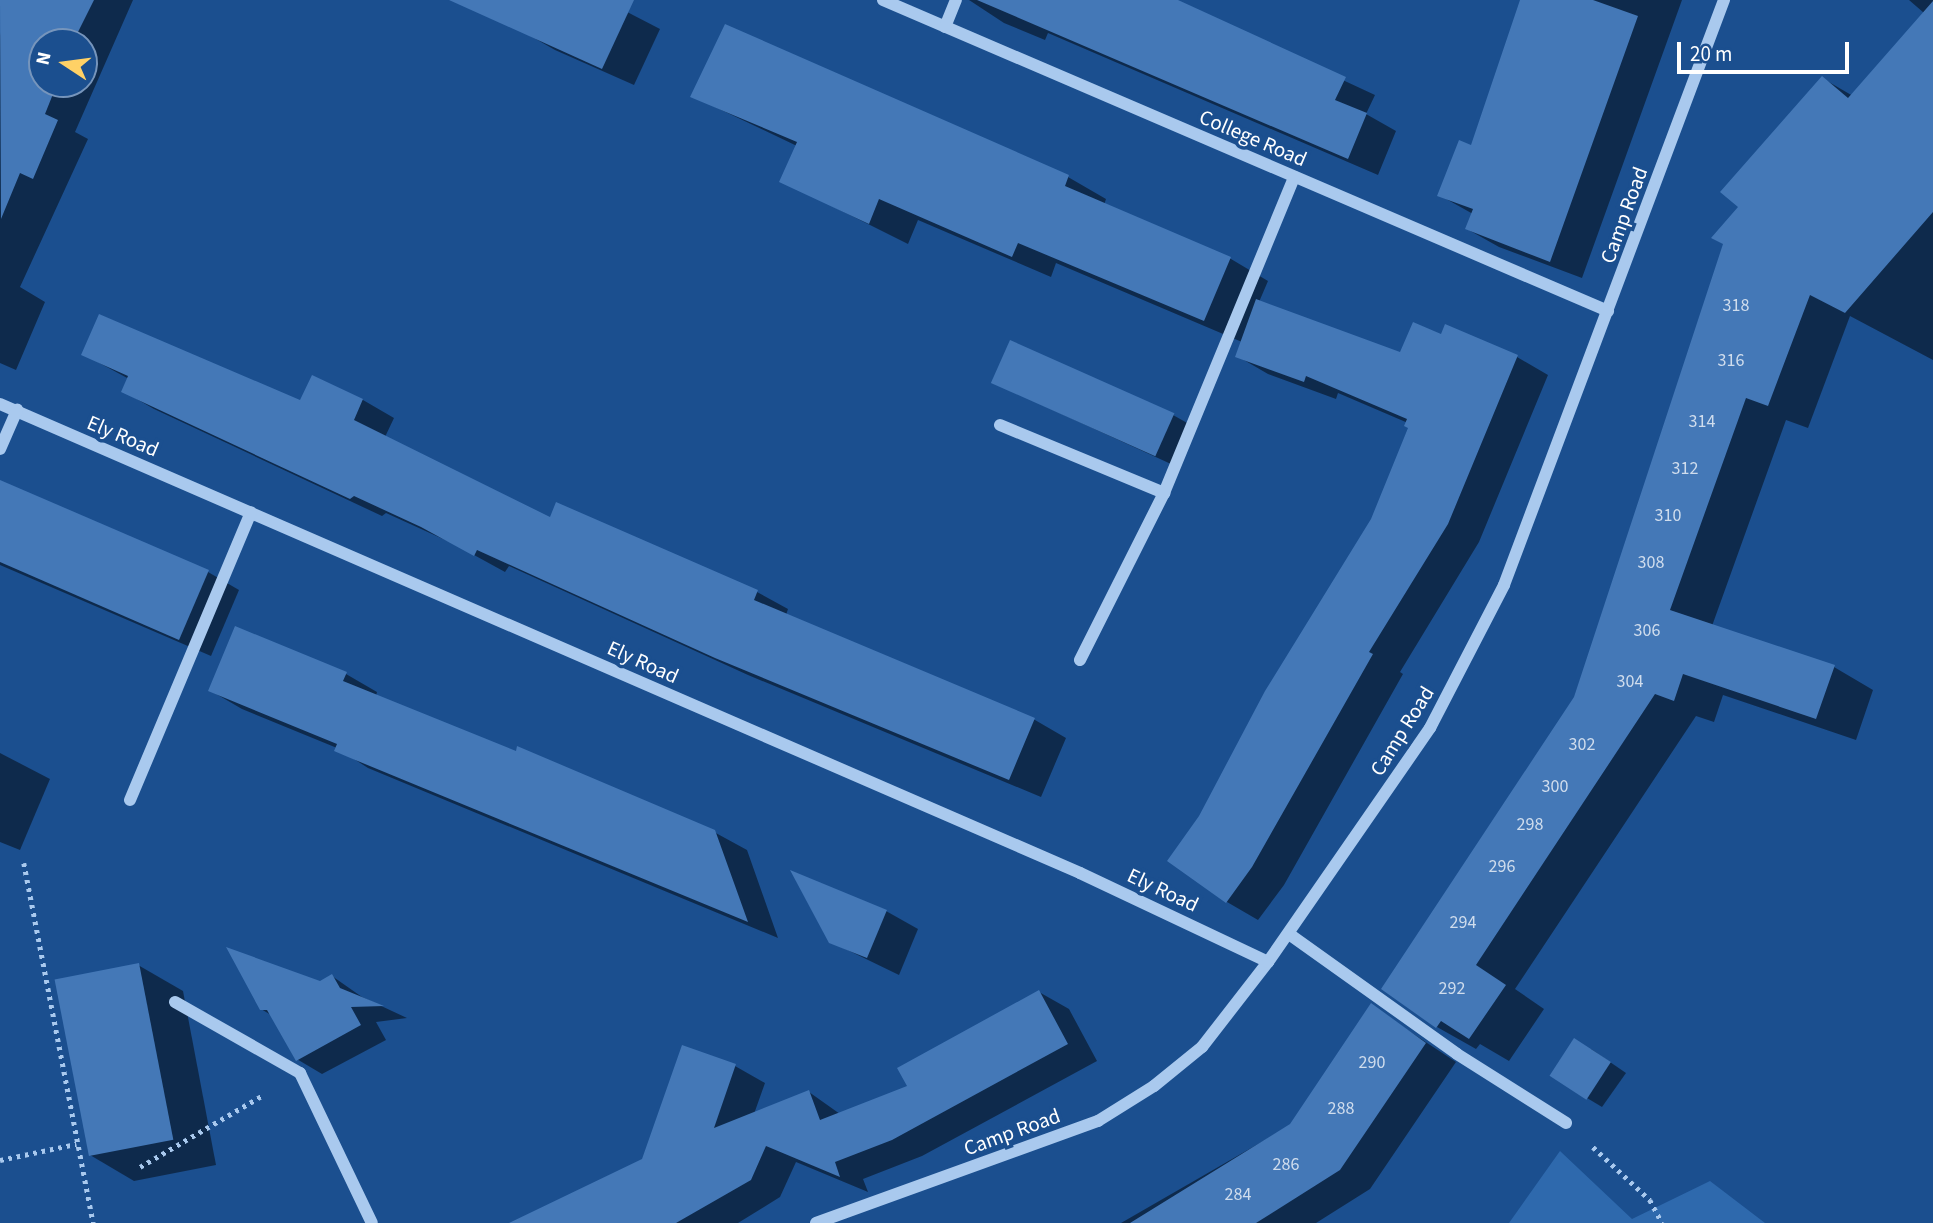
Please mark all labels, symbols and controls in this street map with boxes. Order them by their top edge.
north arrow [28,28,98,98]
scale bar [1681,28,1853,72]
text: 20 m [1690,39,1732,69]
text: N [29,49,59,68]
street label: College Road [1195,104,1311,172]
street label: Camp Road [1595,163,1653,267]
house number: 318 [1723,295,1749,317]
house number: 316 [1718,350,1744,372]
street label: Ely Road [83,410,163,462]
house number: 314 [1689,411,1715,433]
house number: 312 [1672,458,1698,480]
house number: 310 [1655,505,1681,527]
house number: 308 [1638,552,1664,574]
house number: 306 [1634,620,1660,642]
street label: Ely Road [603,635,683,689]
house number: 304 [1617,671,1643,693]
street label: Camp Road [1365,682,1439,780]
house number: 302 [1569,734,1595,756]
house number: 300 [1542,776,1568,798]
house number: 298 [1517,814,1543,836]
house number: 296 [1489,856,1515,878]
street label: Ely Road [1123,863,1203,917]
house number: 294 [1450,912,1476,934]
house number: 292 [1439,978,1465,1000]
house number: 290 [1359,1052,1385,1074]
house number: 288 [1328,1098,1354,1120]
street label: Camp Road [960,1103,1064,1161]
house number: 286 [1273,1154,1299,1176]
house number: 284 [1225,1184,1251,1206]

